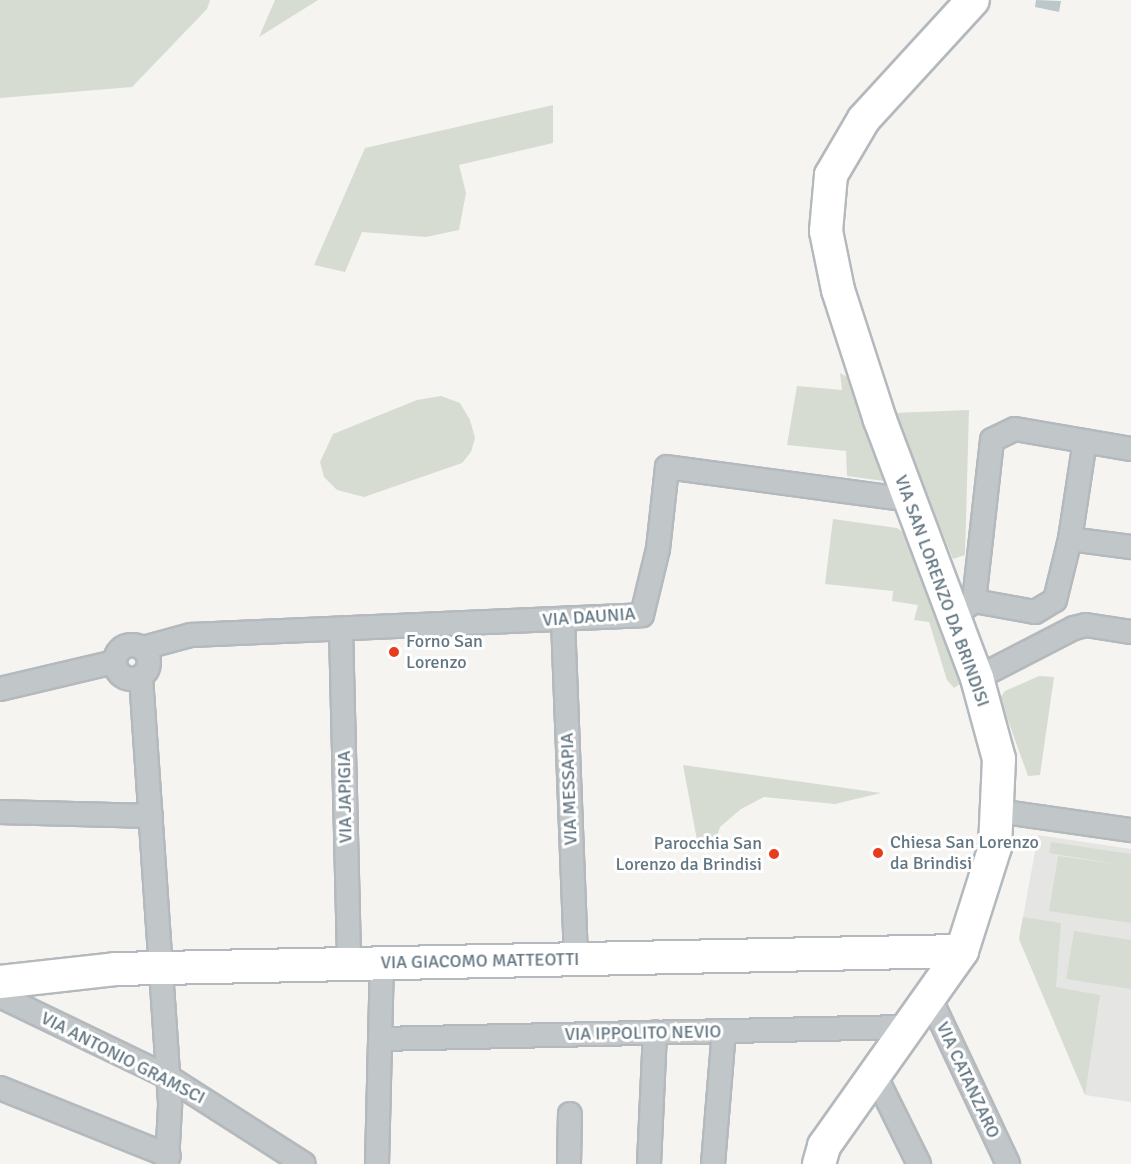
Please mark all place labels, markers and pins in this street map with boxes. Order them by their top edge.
place label: Forno San Lorenzo [406,631,483,674]
marker: Forno San Lorenzo [387,645,401,659]
place label: Chiesa San Lorenzo da Brindisi [890,832,1039,874]
place label: Parocchia San Lorenzo da Brindisi [615,833,762,876]
marker: Chiesa San Lorenzo da Brindisi [871,846,885,860]
marker: Parocchia San Lorenzo da Brindisi [767,847,781,861]

